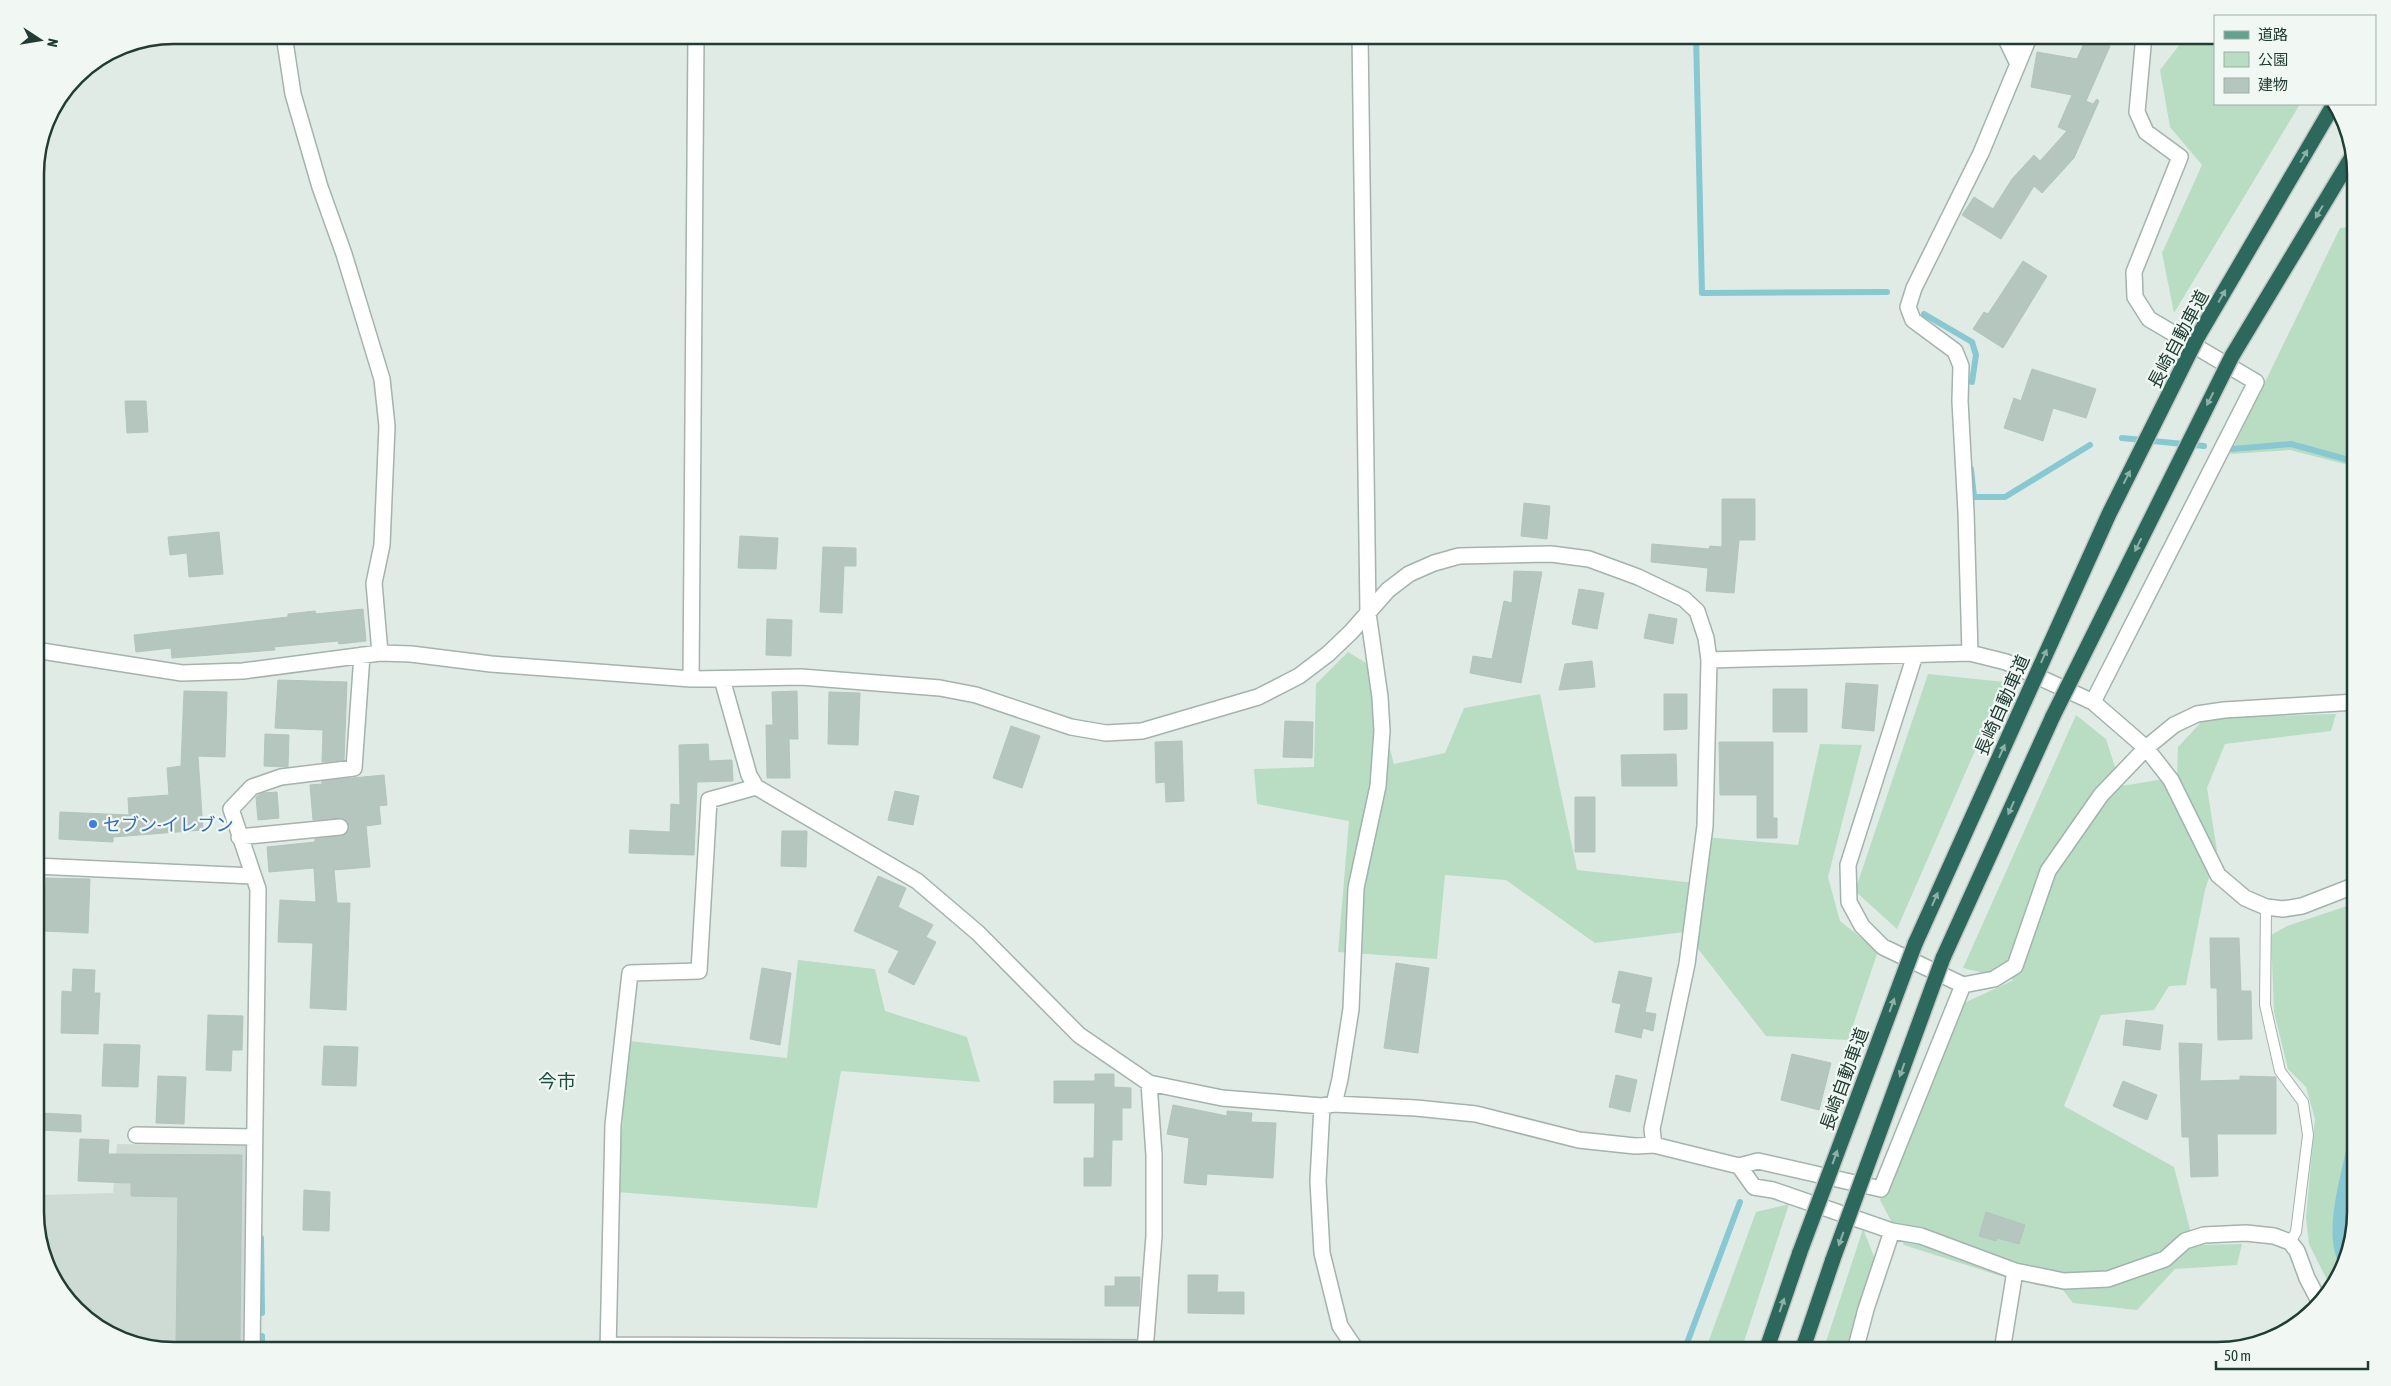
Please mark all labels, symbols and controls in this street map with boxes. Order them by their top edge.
north arrow [15,15,65,65]
legend [2214,15,2376,105]
text: 道路 [2258,26,2288,43]
text: N [44,37,61,48]
text: 公園 [2258,51,2288,68]
text: 建物 [2258,76,2288,93]
one-way arrow [2299,149,2308,162]
one-way arrow [2314,205,2323,218]
street label: 長崎自動車道 [2143,286,2213,392]
one-way arrow [2218,288,2226,303]
one-way arrow [2206,392,2215,407]
one-way arrow [2123,469,2131,484]
one-way arrow [2133,538,2141,552]
one-way arrow [2041,649,2049,663]
street label: 長崎自動車道 [1970,651,2034,759]
one-way arrow [1998,744,2006,758]
one-way arrow [2007,801,2015,815]
place label: セブン-イレブン [103,814,234,835]
marker: セブン-イレブン [87,818,99,830]
one-way arrow [1931,892,1939,906]
one-way arrow [1888,997,1896,1012]
street label: 長崎自動車道 [1816,1025,1872,1133]
one-way arrow [1898,1062,1905,1077]
district label: 今市 [538,1070,576,1092]
one-way arrow [1831,1149,1839,1164]
one-way arrow [1837,1231,1844,1246]
one-way arrow [1779,1297,1786,1312]
scale bar [2216,1338,2368,1370]
text: 50 m [2224,1347,2251,1364]

